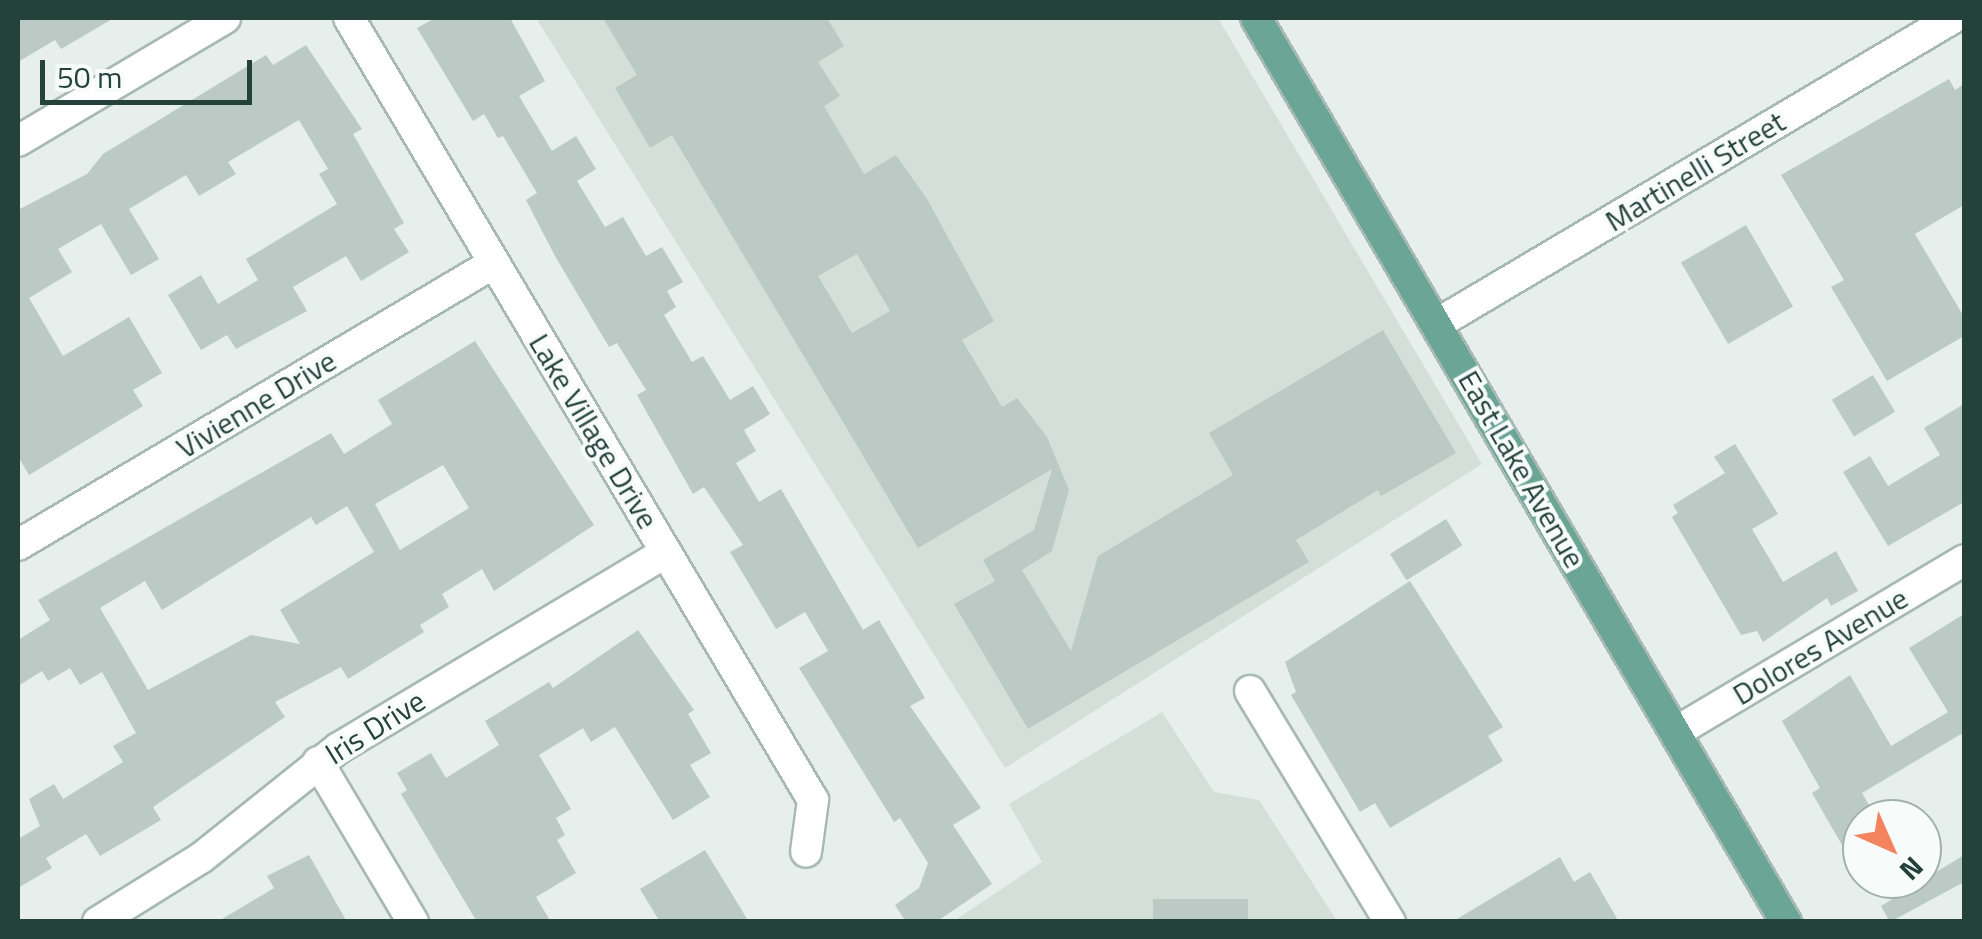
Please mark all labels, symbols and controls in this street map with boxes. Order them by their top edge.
scale bar [45,40,258,102]
text: 50 m [57,54,122,100]
street label: Martinelli Street [1599,103,1791,239]
street label: Lake Village Drive [522,327,666,535]
street label: Vivienne Drive [170,342,342,466]
street label: East Lake Avenue [1451,364,1593,574]
street label: Dolores Avenue [1726,580,1914,712]
street label: Iris Drive [319,682,431,772]
north arrow [1842,799,1942,899]
text: N [1890,847,1934,891]

